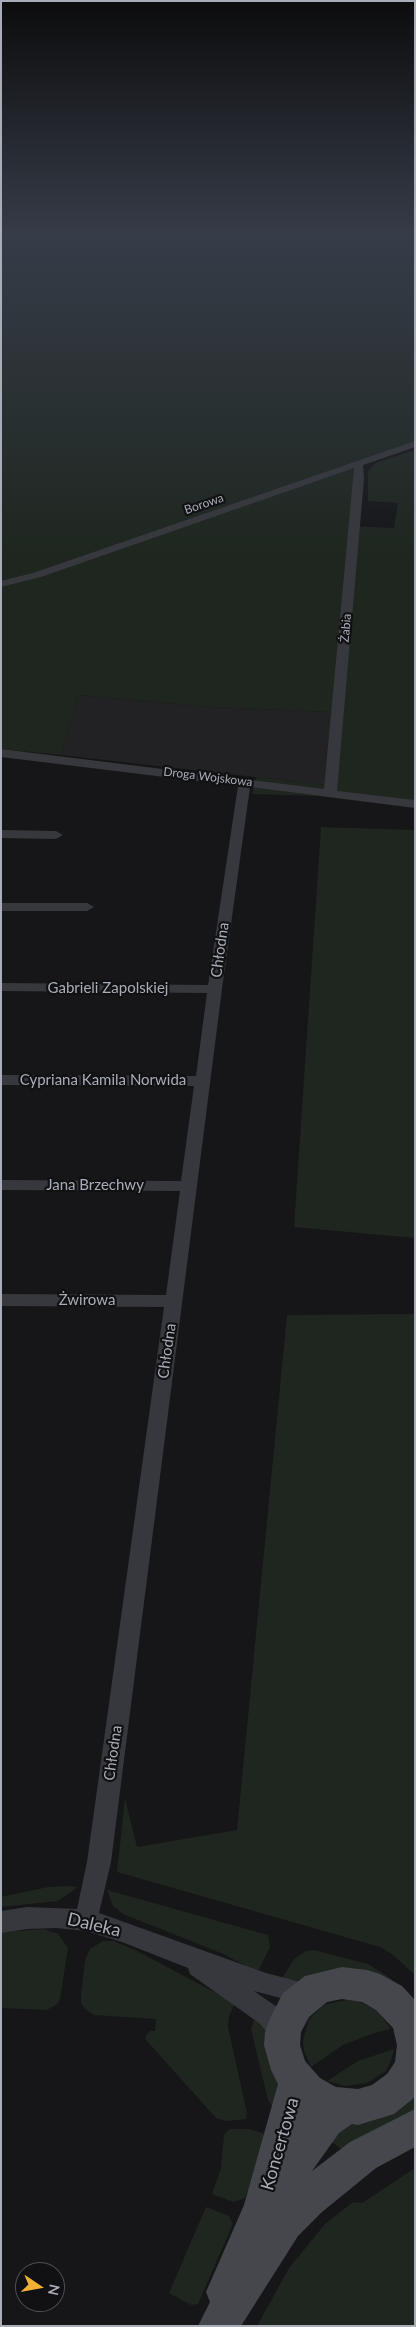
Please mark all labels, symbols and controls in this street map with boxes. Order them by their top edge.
street label: Borowa [182,491,226,517]
street label: Żabia [338,613,354,643]
street label: Droga Wojskowa [163,764,253,790]
street label: Chłodna [207,921,233,979]
street label: Gabrieli Zapolskiej [48,979,168,997]
street label: Cypriana Kamila Norwida [20,1071,186,1089]
street label: Jana Brzechwy [46,1176,144,1194]
street label: Żwirowa [59,1291,115,1309]
street label: Chłodna [154,1322,180,1380]
street label: Chłodna [100,1724,126,1782]
street label: Daleka [65,1908,123,1942]
street label: Koncertowa [256,2095,304,2193]
north arrow [15,2262,65,2312]
text: N [45,2283,64,2297]

